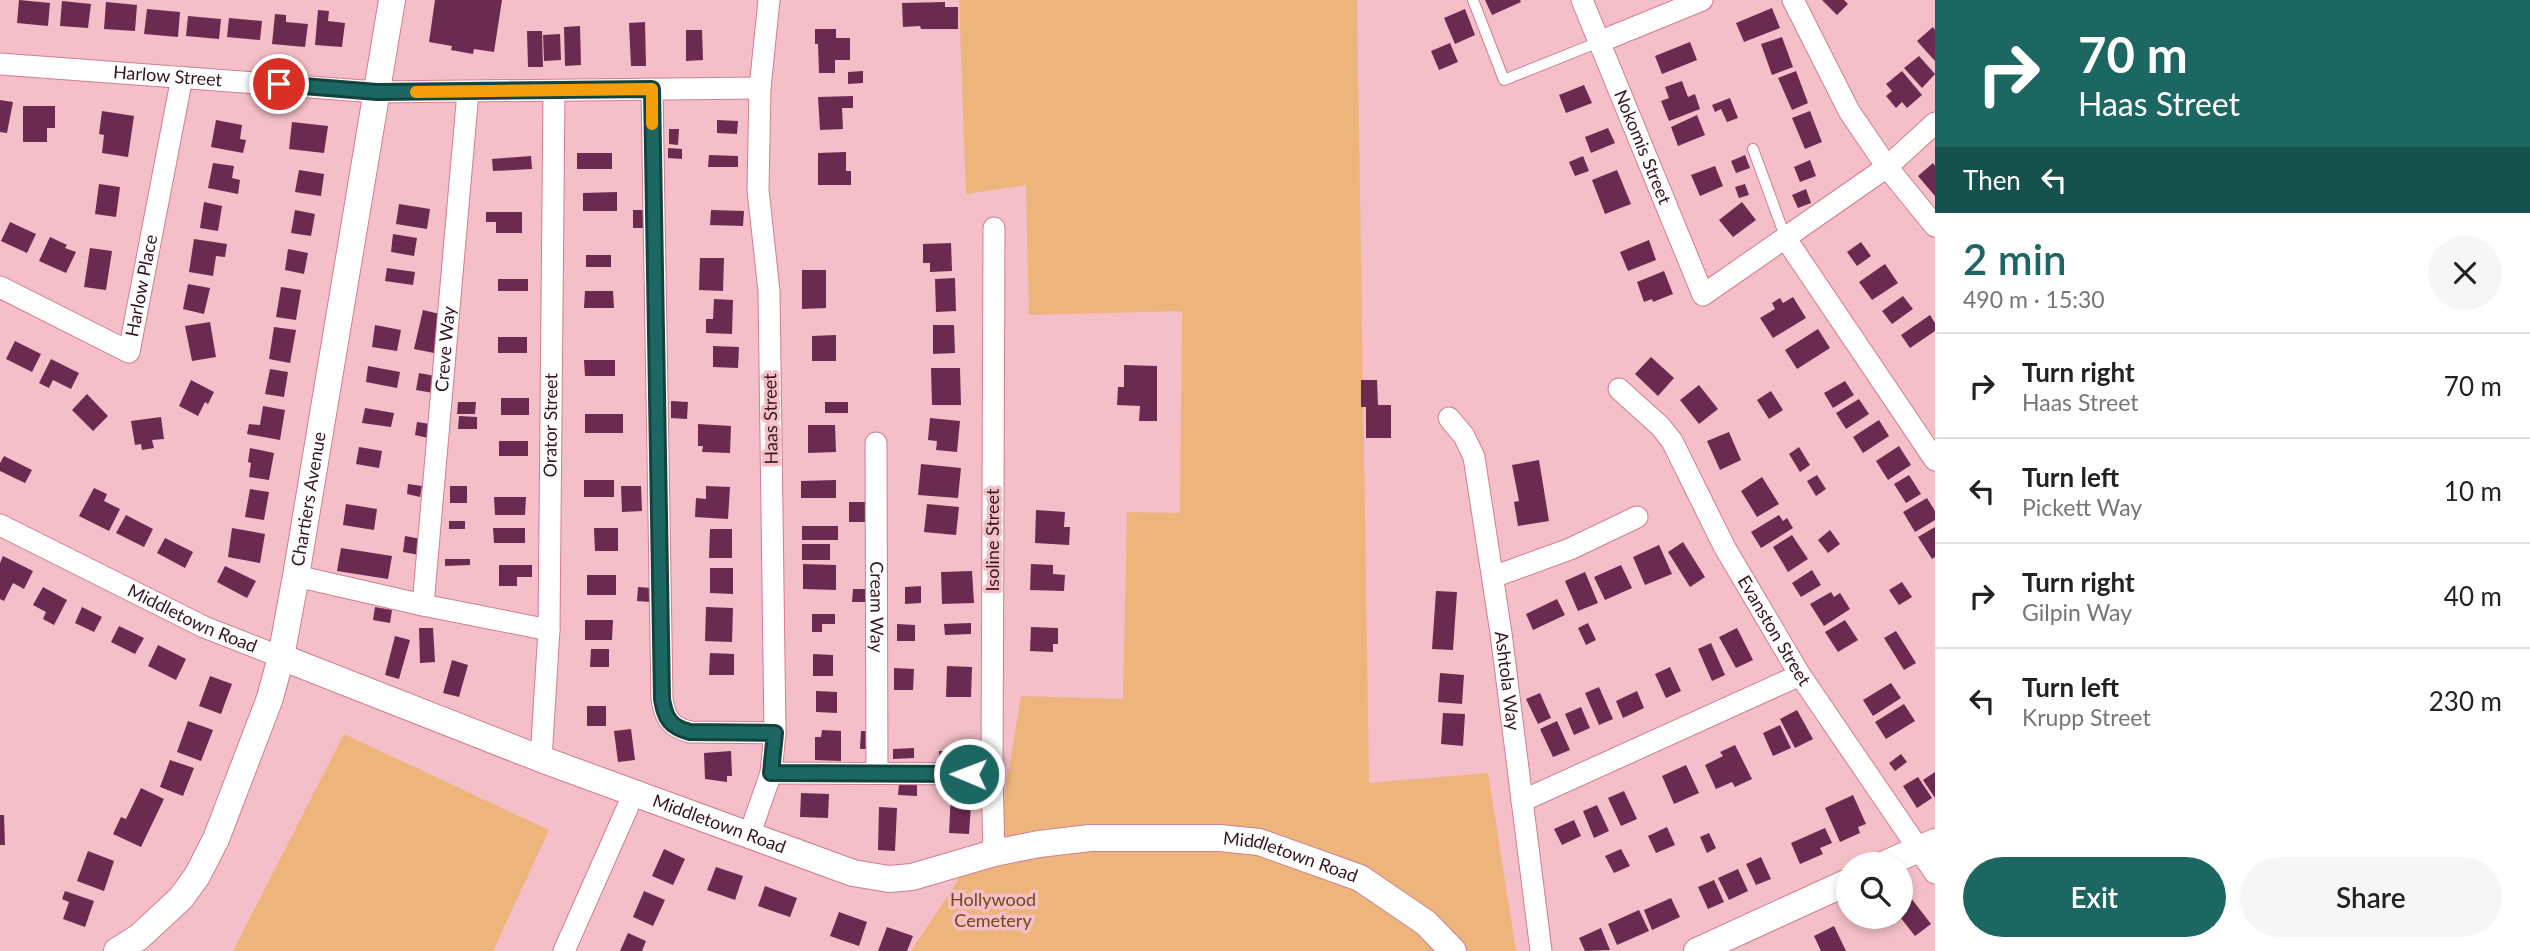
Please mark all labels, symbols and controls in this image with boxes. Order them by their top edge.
text: 70 m [2078,25,2188,83]
icon: right [1963,28,2054,119]
pin [249,54,309,114]
street label: Harlow Street [112,60,223,90]
icon: arrive [260,65,298,103]
text: Haas Street [2078,84,2240,123]
street label: Nokomis Street [1610,86,1677,208]
icon: left [2035,161,2073,199]
text: Then [1963,164,2021,196]
street label: Harlow Place [120,233,161,338]
text: 2 min [1963,234,2067,284]
button: close [2428,236,2502,310]
text: 490 m · 15:30 [1963,285,2105,313]
street label: Creve Way [430,304,459,393]
text: Turn right [2022,356,2135,388]
icon: right [1963,367,2001,405]
text: 70 m [2444,370,2502,402]
street label: Orator Street [538,372,561,478]
street label: Haas Street [758,373,782,465]
text: Haas Street [2022,388,2138,416]
street label: Chartiers Avenue [286,430,330,568]
text: Turn left [2022,461,2119,493]
icon: left [1963,472,2001,510]
text: 10 m [2444,475,2502,507]
street label: Isoline Street [981,488,1003,591]
text: Pickett Way [2022,493,2142,521]
street label: Cream Way [866,561,889,653]
text: Turn right [2022,566,2135,598]
street label: Evanston Street [1734,571,1816,690]
icon: right [1963,577,2001,615]
street label: Middletown Road [124,579,260,657]
text: 40 m [2444,580,2502,612]
text: Gilpin Way [2022,598,2132,626]
street label: Ashtola Way [1491,630,1525,732]
text: Turn left [2022,671,2119,703]
icon: left [1963,682,2001,720]
text: 230 m [2429,685,2502,717]
text: Krupp Street [2022,703,2151,731]
position arrow [932,737,1006,811]
street label: Middletown Road [650,789,789,858]
street label: Middletown Road [1222,826,1361,886]
map controls [1836,852,1913,929]
button: search [1836,852,1913,929]
button: Exit [1963,857,2226,937]
button: Share [2240,857,2502,937]
park label: Hollywood Cemetery [950,888,1036,931]

